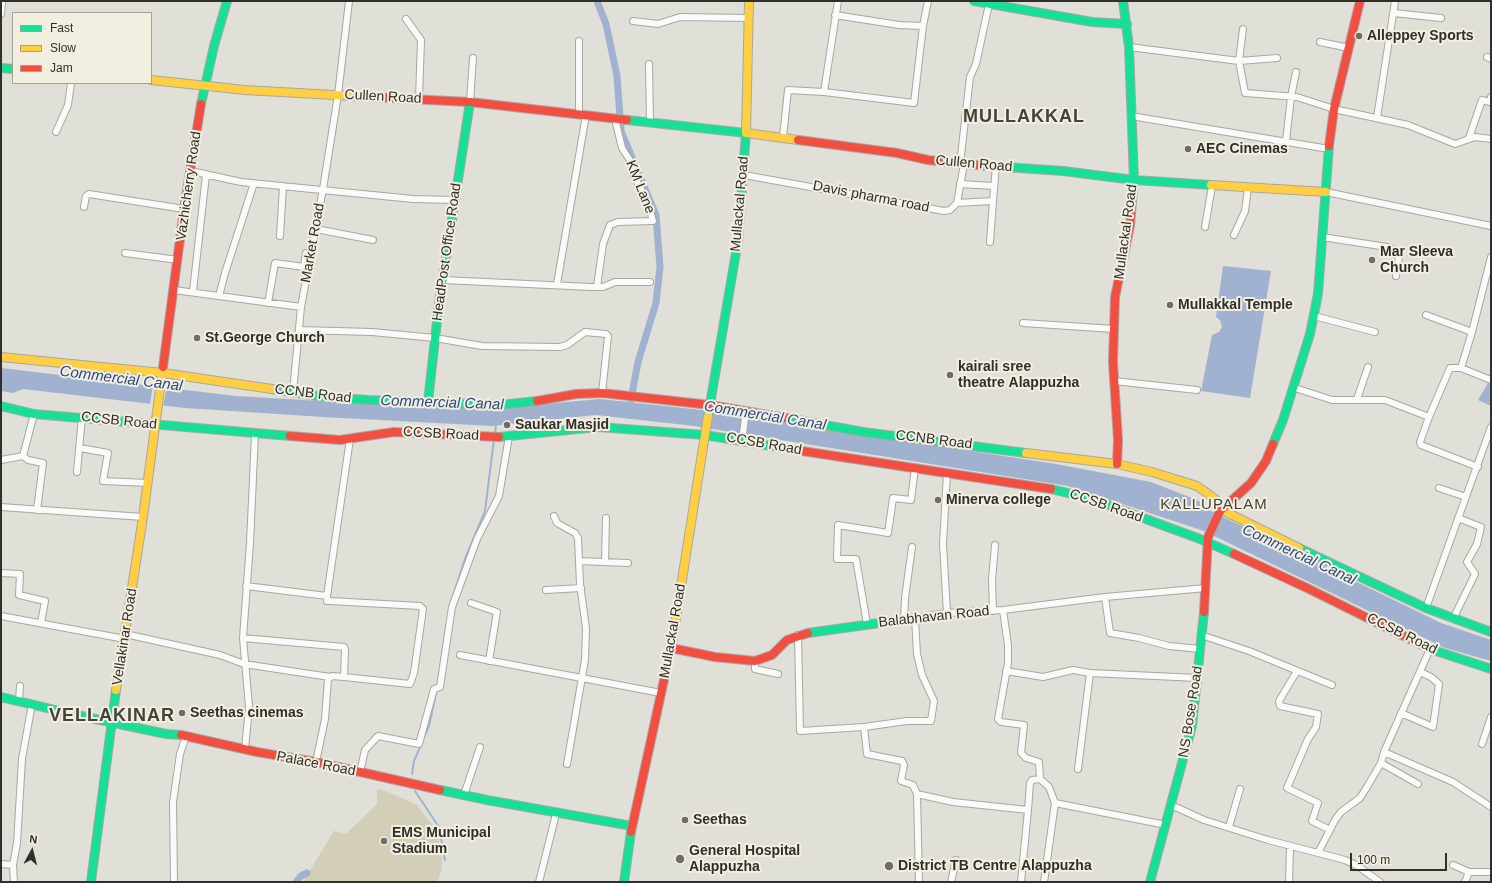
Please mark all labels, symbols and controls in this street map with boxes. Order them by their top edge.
legend [12,12,152,84]
text: Fast [50,21,73,35]
place label: Alleppey Sports [1367,28,1474,44]
marker: Alleppey Sports [1354,31,1364,41]
text: Slow [50,41,76,55]
text: Jam [50,61,73,75]
street label: Cullen Road [344,87,422,107]
district label: MULLAKKAL [963,106,1085,128]
street label: Vazhicherry Road [173,130,205,242]
place label: AEC Cinemas [1196,141,1288,157]
marker: AEC Cinemas [1183,144,1193,154]
street label: Cullen Road [935,152,1013,176]
street label: Mullackal Road [727,156,753,252]
street label: KM Lane [622,158,658,216]
street label: Davis pharma road [811,177,931,217]
street label: HeadPost Office Road [429,182,465,322]
street label: Mullackal Road [1111,183,1141,281]
street label: Market Road [298,202,328,284]
place label: Mar Sleeva Church [1380,244,1453,276]
marker: Mar Sleeva Church [1367,255,1377,265]
place label: Mullakkal Temple [1178,297,1293,313]
marker: Mullakkal Temple [1165,300,1175,310]
place label: St.George Church [205,330,325,346]
marker: St.George Church [192,333,202,343]
place label: kairali sree theatre Alappuzha [958,359,1079,392]
water label: Commercial Canal [59,363,183,395]
marker: kairali sree theatre Alappuzha [945,370,955,380]
street label: CCNB Road [274,381,352,407]
water label: Commercial Canal [380,392,504,414]
water label: Commercial Canal [703,397,827,435]
street label: CCSB Road [80,409,158,433]
place label: Saukar Masjid [515,417,609,433]
marker: Saukar Masjid [502,420,512,430]
street label: CCSB Road [402,424,480,444]
street label: CCNB Road [895,427,973,453]
street label: CCSB Road [725,429,803,459]
street label: CCSB Road [1067,486,1145,526]
place label: Minerva college [946,492,1051,508]
marker: Minerva college [933,495,943,505]
district label: KALLUPALAM [1160,496,1268,514]
water label: Commercial Canal [1239,521,1359,589]
street label: Mullackal Road [656,582,690,680]
street label: Vellakinar Road [109,587,141,687]
street label: Balabhavan Road [878,603,990,631]
street label: CCSB Road [1364,610,1440,658]
street label: NS Bose Road [1175,665,1207,759]
district label: VELLAKINAR [49,705,175,727]
place label: Seethas cinemas [190,705,304,721]
marker: Seethas cinemas [177,708,187,718]
street label: Palace Road [275,748,357,780]
place label: Seethas [693,812,747,828]
marker: Seethas [680,815,690,825]
place label: EMS Municipal Stadium [392,825,491,858]
north arrow [12,831,52,871]
text: N [29,833,38,846]
marker: EMS Municipal Stadium [379,836,389,846]
place label: General Hospital Alappuzha [689,843,800,876]
scale bar [1352,845,1449,871]
marker: General Hospital Alappuzha [674,853,686,865]
text: 100 m [1357,853,1390,867]
place label: District TB Centre Alappuzha [898,858,1092,874]
marker: District TB Centre Alappuzha [883,860,895,872]

